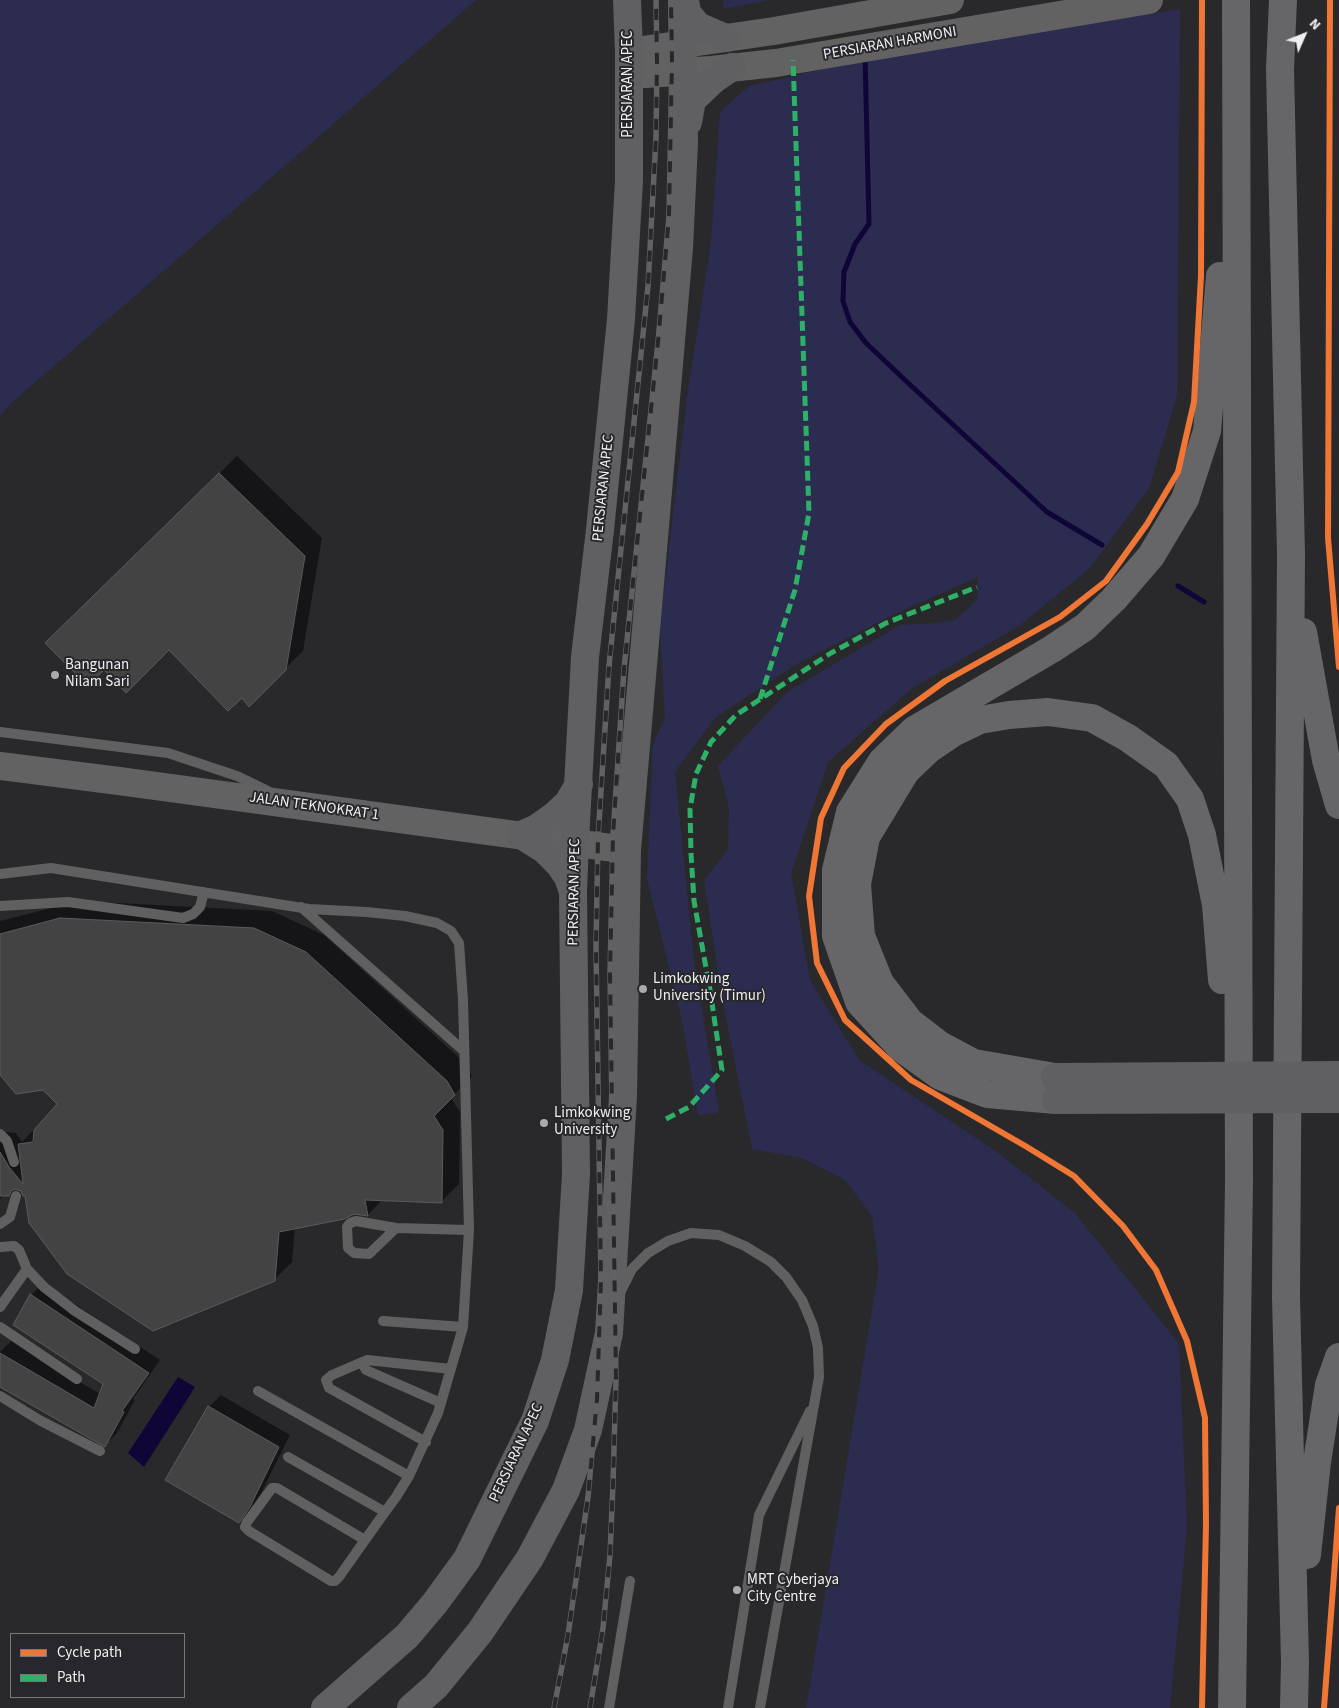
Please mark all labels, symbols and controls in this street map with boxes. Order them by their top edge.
north arrow [1279,10,1329,60]
text: N [1304,14,1325,35]
street label: PERSIARAN HARMONI [822,23,958,65]
street label: PERSIARAN APEC [620,30,638,138]
street label: PERSIARAN APEC [589,434,619,542]
place label: Bangunan Nilam Sari [65,657,130,692]
marker: Bangunan Nilam Sari [49,669,61,681]
street label: JALAN TEKNOKRAT 1 [248,789,380,825]
street label: PERSIARAN APEC [565,838,585,946]
place label: Limkokwing University (Timur) [653,971,766,1006]
marker: Limkokwing University (Timur) [637,983,649,995]
place label: Limkokwing University [554,1105,630,1140]
marker: Limkokwing University [538,1117,550,1129]
street label: PERSIARAN APEC [486,1401,548,1505]
place label: MRT Cyberjaya City Centre [747,1572,839,1607]
marker: MRT Cyberjaya City Centre [731,1584,743,1596]
legend [10,1633,185,1698]
text: Cycle path [57,1642,122,1663]
text: Path [57,1667,85,1688]

